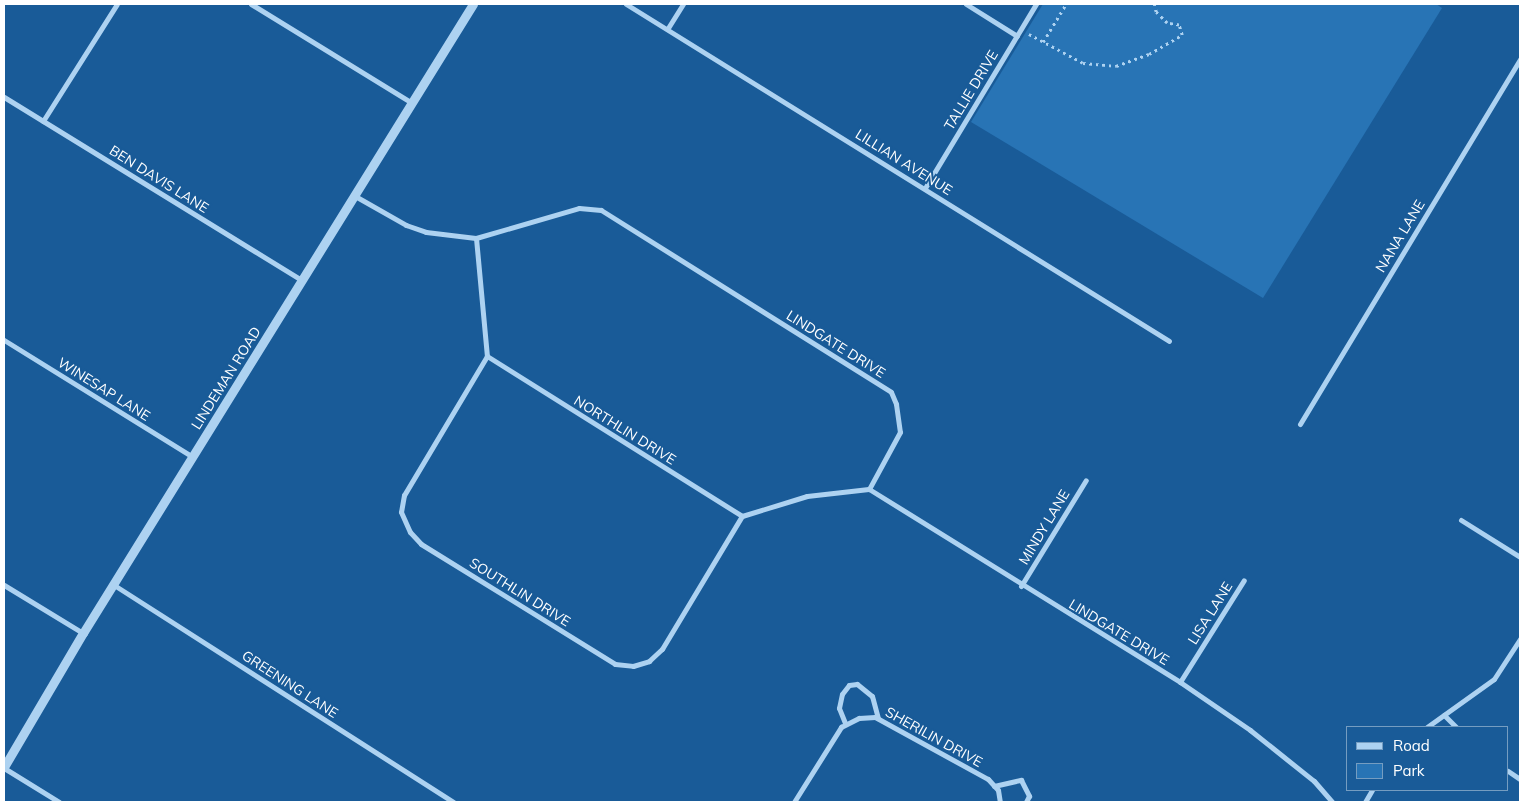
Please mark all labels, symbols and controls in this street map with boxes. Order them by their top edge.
street label: TALLIE DRIVE [941,47,1001,133]
street label: LILLIAN AVENUE [852,125,956,199]
street label: BEN DAVIS LANE [106,142,212,216]
street label: NANA LANE [1372,197,1428,275]
street label: LINDGATE DRIVE [783,307,889,381]
street label: LINDEMAN ROAD [188,324,264,432]
street label: WINESAP LANE [55,354,153,424]
street label: NORTHLIN DRIVE [571,392,679,468]
street label: MINDY LANE [1015,486,1073,568]
street label: SOUTHLIN DRIVE [466,554,574,630]
street label: LISA LANE [1184,579,1236,647]
street label: LINDGATE DRIVE [1066,596,1172,668]
street label: GREENING LANE [239,647,341,721]
street label: SHERILIN DRIVE [883,703,985,771]
legend [1346,726,1509,791]
text: Road [1393,736,1430,755]
text: Park [1393,761,1425,780]

